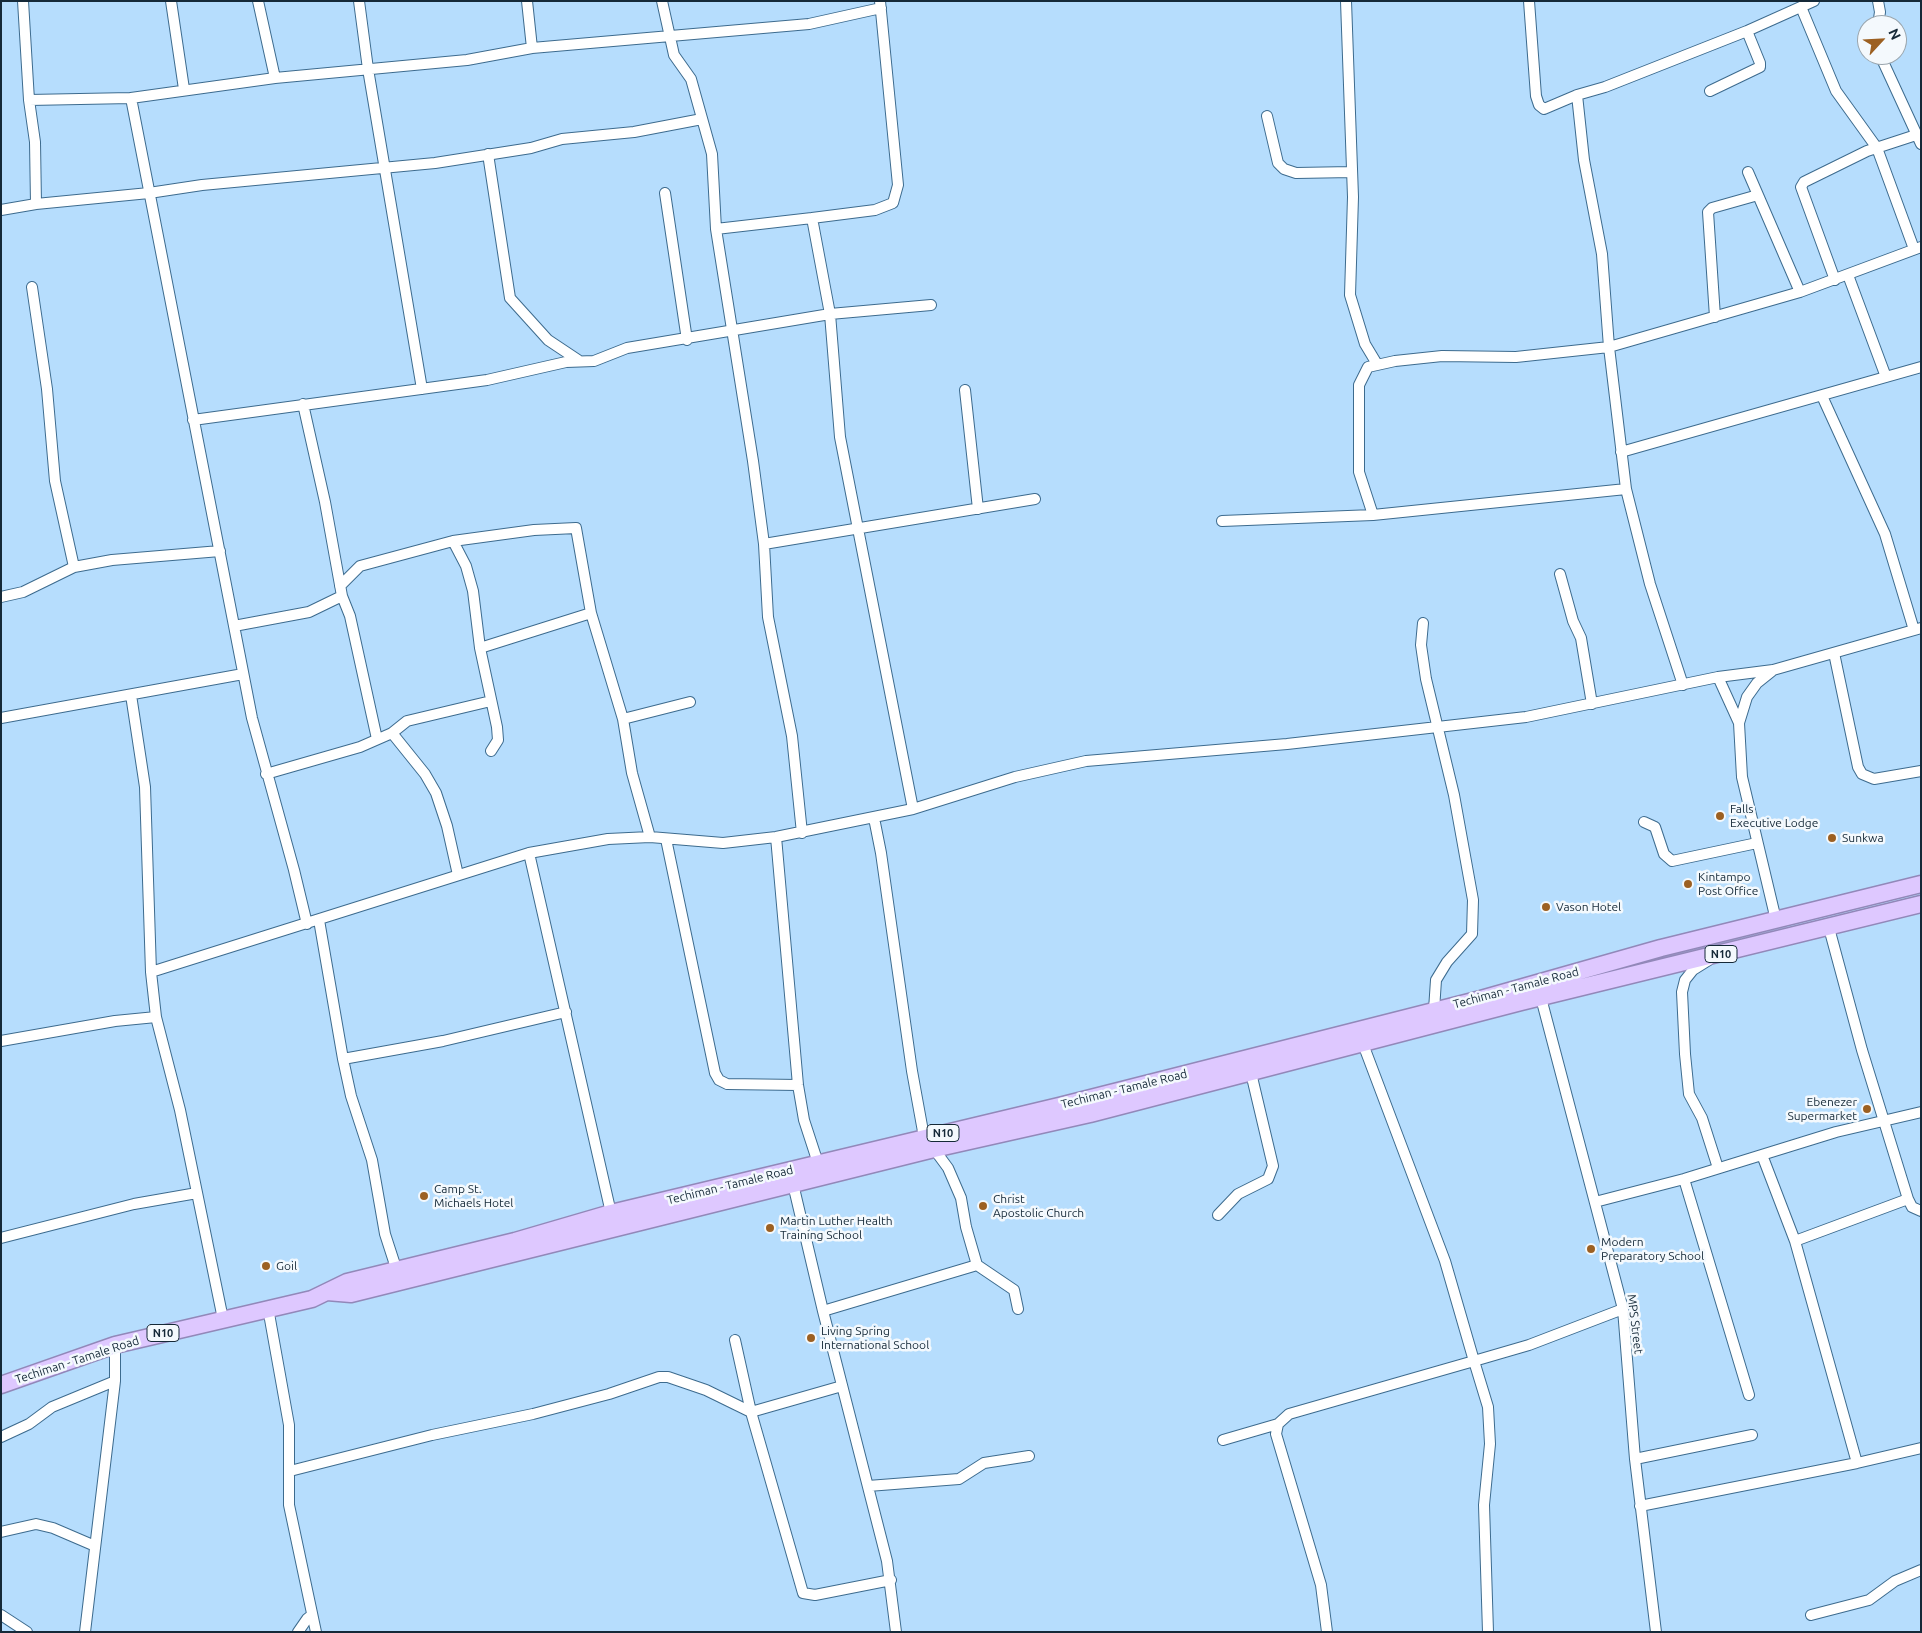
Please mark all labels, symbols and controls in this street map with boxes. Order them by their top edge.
north arrow [1857,15,1907,65]
text: N [1885,26,1904,42]
place label: Falls Executive Lodge [1730,802,1818,830]
marker: Falls Executive Lodge [1714,810,1726,822]
place label: Sunkwa [1842,831,1884,845]
marker: Sunkwa [1826,832,1838,844]
place label: Kintampo Post Office [1698,870,1758,898]
marker: Kintampo Post Office [1682,878,1694,890]
place label: Vason Hotel [1556,900,1621,914]
marker: Vason Hotel [1540,901,1552,913]
road number: N10 [1705,946,1737,962]
street label: Techiman - Tamale Road [1452,964,1580,1012]
street label: Techiman - Tamale Road [1059,1066,1189,1112]
place label: Ebenezer Supermarket [1787,1095,1857,1123]
marker: Ebenezer Supermarket [1861,1103,1873,1115]
road number: N10 [927,1124,959,1142]
street label: Techiman - Tamale Road [665,1162,795,1208]
place label: Camp St. Michaels Hotel [434,1182,514,1210]
marker: Camp St. Michaels Hotel [418,1190,430,1202]
place label: Christ Apostolic Church [993,1192,1084,1220]
marker: Christ Apostolic Church [977,1200,989,1212]
place label: Martin Luther Health Training School [780,1214,893,1242]
marker: Martin Luther Health Training School [764,1222,776,1234]
place label: Modern Preparatory School [1601,1235,1704,1263]
marker: Modern Preparatory School [1585,1243,1597,1255]
place label: Goil [276,1259,297,1273]
marker: Goil [260,1260,272,1272]
street label: MPS Street [1624,1293,1646,1355]
place label: Living Spring International School [821,1324,929,1352]
road number: N10 [147,1325,179,1342]
marker: Living Spring International School [805,1332,817,1344]
street label: Techiman - Tamale Road [13,1333,141,1387]

